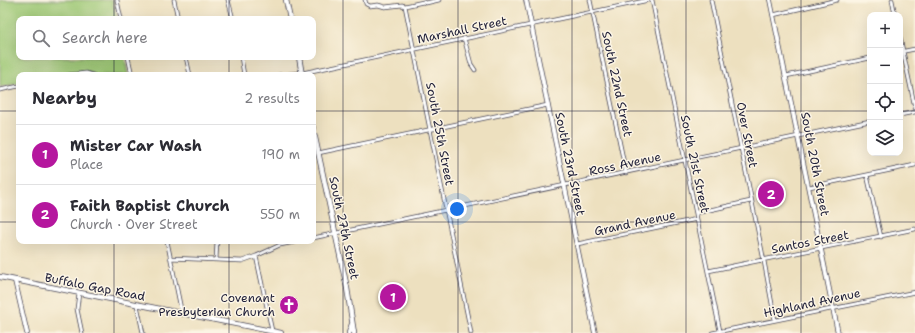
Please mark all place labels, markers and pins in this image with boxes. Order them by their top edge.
pin: 2 [758,179,784,209]
pin: 1 [380,282,406,312]
place label: Covenant Presbyterian Church [159,290,275,320]
church icon: Covenant Presbyterian Church [278,294,300,316]

